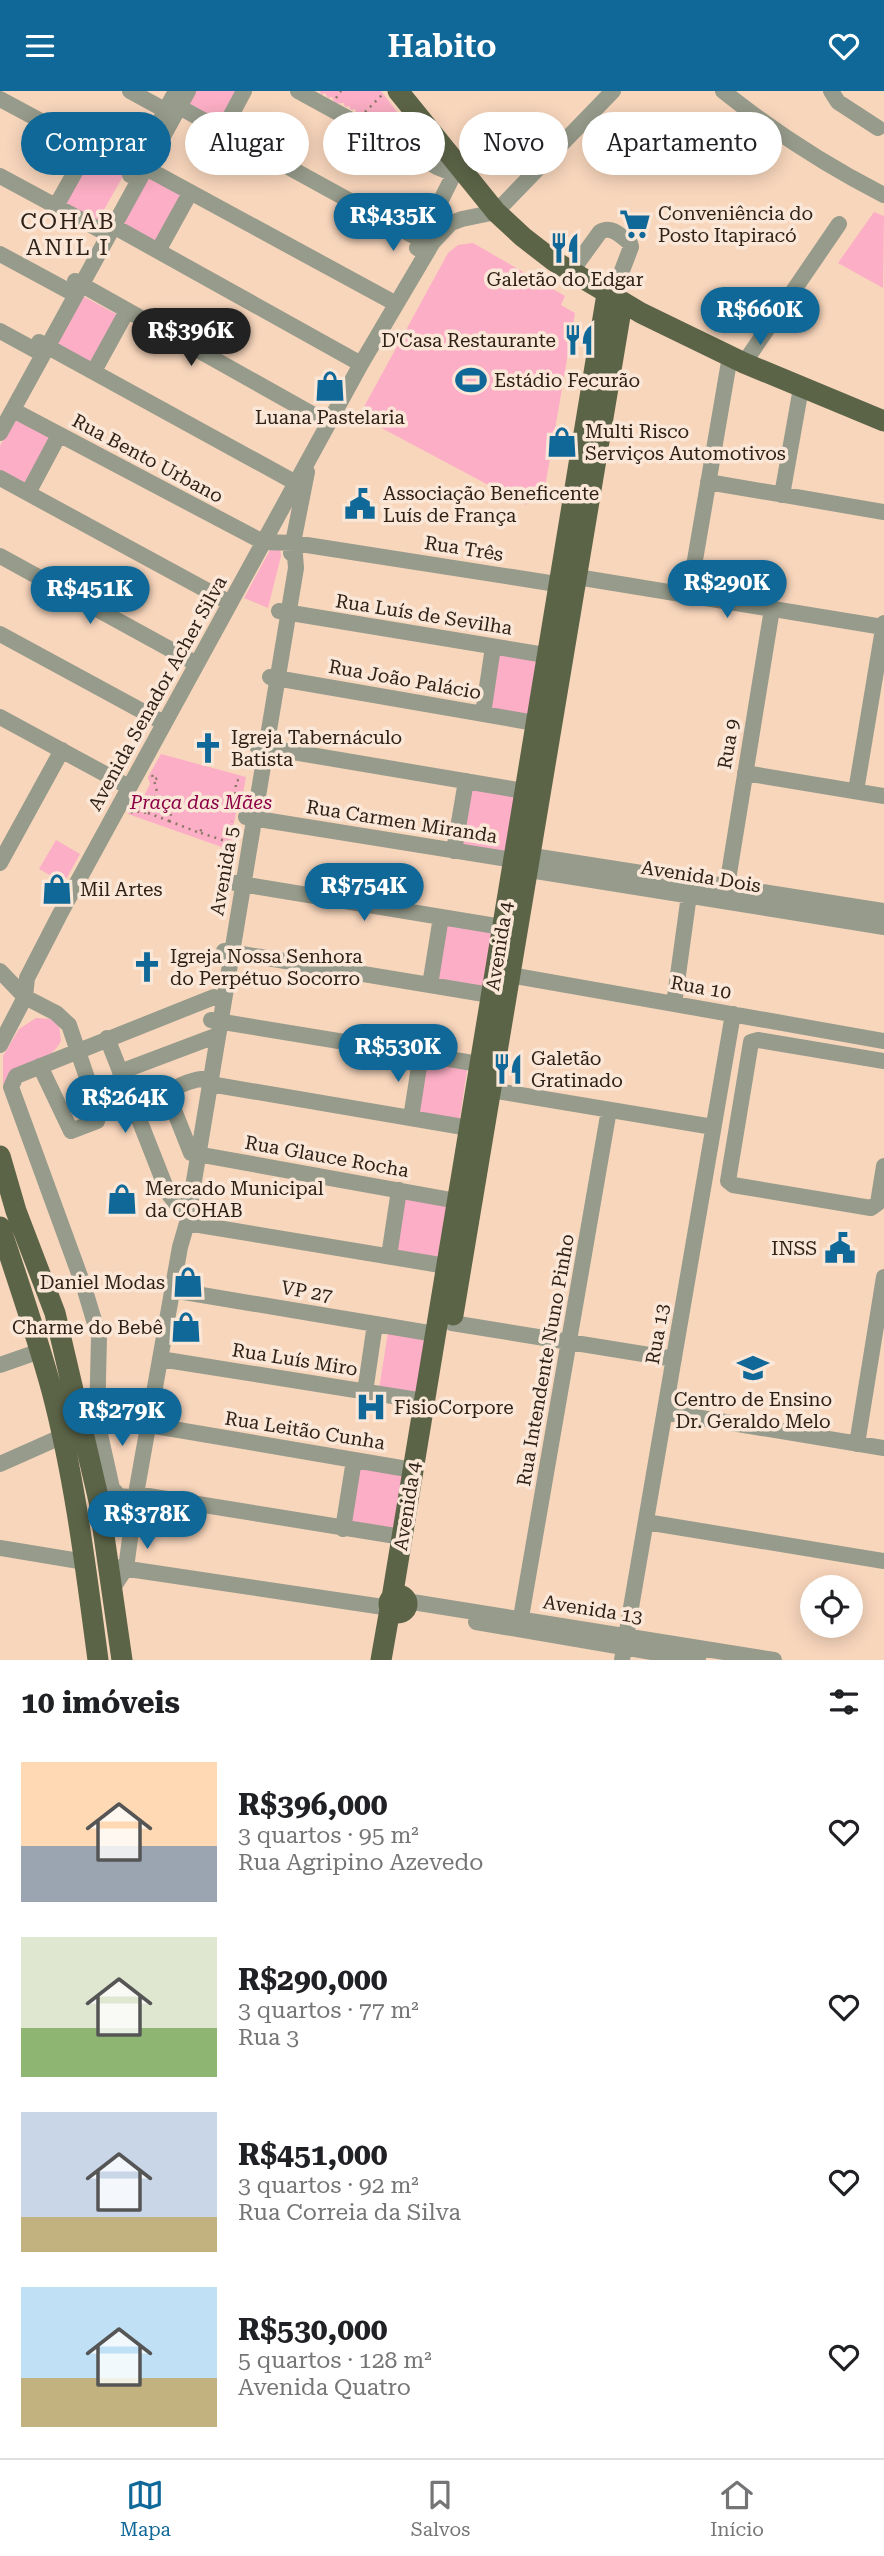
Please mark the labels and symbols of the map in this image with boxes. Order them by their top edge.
pin: R$435K [336,193,450,253]
place label: Conveniência do Posto Itapiracó [658,202,813,247]
supermarket icon: Conveniência do Posto Itapiracó [618,207,652,241]
district label: COHAB ANIL I [20,208,116,261]
restaurant icon: Galetão do Edgar [548,231,582,265]
place label: Galetão do Edgar [487,268,644,291]
pin: R$660K [703,287,817,347]
pin: R$396K [134,309,248,368]
restaurant icon: D'Casa Restaurante [562,323,596,357]
place label: D'Casa Restaurante [381,329,556,352]
sports icon: Estádio Fecurão [454,363,488,397]
shop icon: Luana Pastelaria [313,369,347,403]
place label: Estádio Fecurão [494,369,640,392]
place label: Luana Pastelaria [255,406,406,429]
street label: Rua Bento Urbano [68,409,227,508]
place label: Multi Risco Serviços Automotivos [585,420,786,465]
shop icon: Multi Risco Serviços Automotivos [545,425,579,459]
place label: Associação Beneficente Luís de França [383,482,599,527]
public building icon: Associação Beneficente Luís de França [343,487,377,521]
street label: Rua Três [423,531,505,566]
pin: R$290K [670,561,784,620]
pin: R$451K [33,567,147,626]
street label: Avenida Senador Acher Silva [83,571,232,815]
street label: Rua Luís de Sevilha [334,589,515,640]
street label: Rua João Palácio [327,655,483,704]
street label: Rua 9 [713,717,744,771]
place label: Igreja Tabernáculo Batista [231,726,402,771]
church icon: Igreja Tabernáculo Batista [191,731,225,765]
park label: Praça das Mães [129,791,272,814]
street label: Rua Carmen Miranda [305,795,500,848]
street label: Avenida 5 [205,825,244,917]
street label: Avenida Dois [639,856,762,897]
pin: R$754K [307,863,421,923]
shop icon: Mil Artes [40,872,74,906]
place label: Mil Artes [80,878,163,901]
street label: Avenida 4 [481,899,518,992]
place label: Igreja Nossa Senhora do Perpétuo Socorro [170,945,363,990]
church icon: Igreja Nossa Senhora do Perpétuo Socorro [130,950,164,984]
street label: Rua 10 [669,971,733,1004]
pin: R$530K [341,1025,455,1084]
place label: Galetão Gratinado [531,1047,623,1092]
restaurant icon: Galetão Gratinado [491,1052,525,1086]
pin: R$264K [68,1075,182,1135]
street label: Rua Glauce Rocha [243,1131,411,1182]
place label: Mercado Municipal da COHAB [145,1177,324,1222]
shop icon: Mercado Municipal da COHAB [105,1182,139,1216]
public building icon: INSS [823,1231,857,1265]
street label: Rua Intendente Nuno Pinho [512,1232,579,1488]
place label: INSS [771,1237,817,1260]
shop icon: Daniel Modas [171,1265,205,1299]
place label: Daniel Modas [40,1271,165,1294]
street label: VP 27 [279,1276,335,1307]
street label: Rua 13 [641,1302,674,1366]
shop icon: Charme do Bebê [169,1310,203,1344]
place label: Charme do Bebê [12,1316,163,1339]
street label: Rua Luís Miro [230,1338,359,1381]
school or university icon: Centro de Ensino Dr. Geraldo Melo [736,1351,770,1385]
place label: Centro de Ensino Dr. Geraldo Melo [674,1388,832,1433]
pin: R$279K [65,1389,179,1448]
hospital icon: FisioCorpore [354,1390,388,1424]
place label: FisioCorpore [394,1396,514,1419]
street label: Rua Leitão Cunha [223,1406,387,1455]
street label: Avenida 4 [389,1459,426,1552]
pin: R$378K [90,1491,204,1551]
street label: Avenida 13 [541,1590,644,1629]

